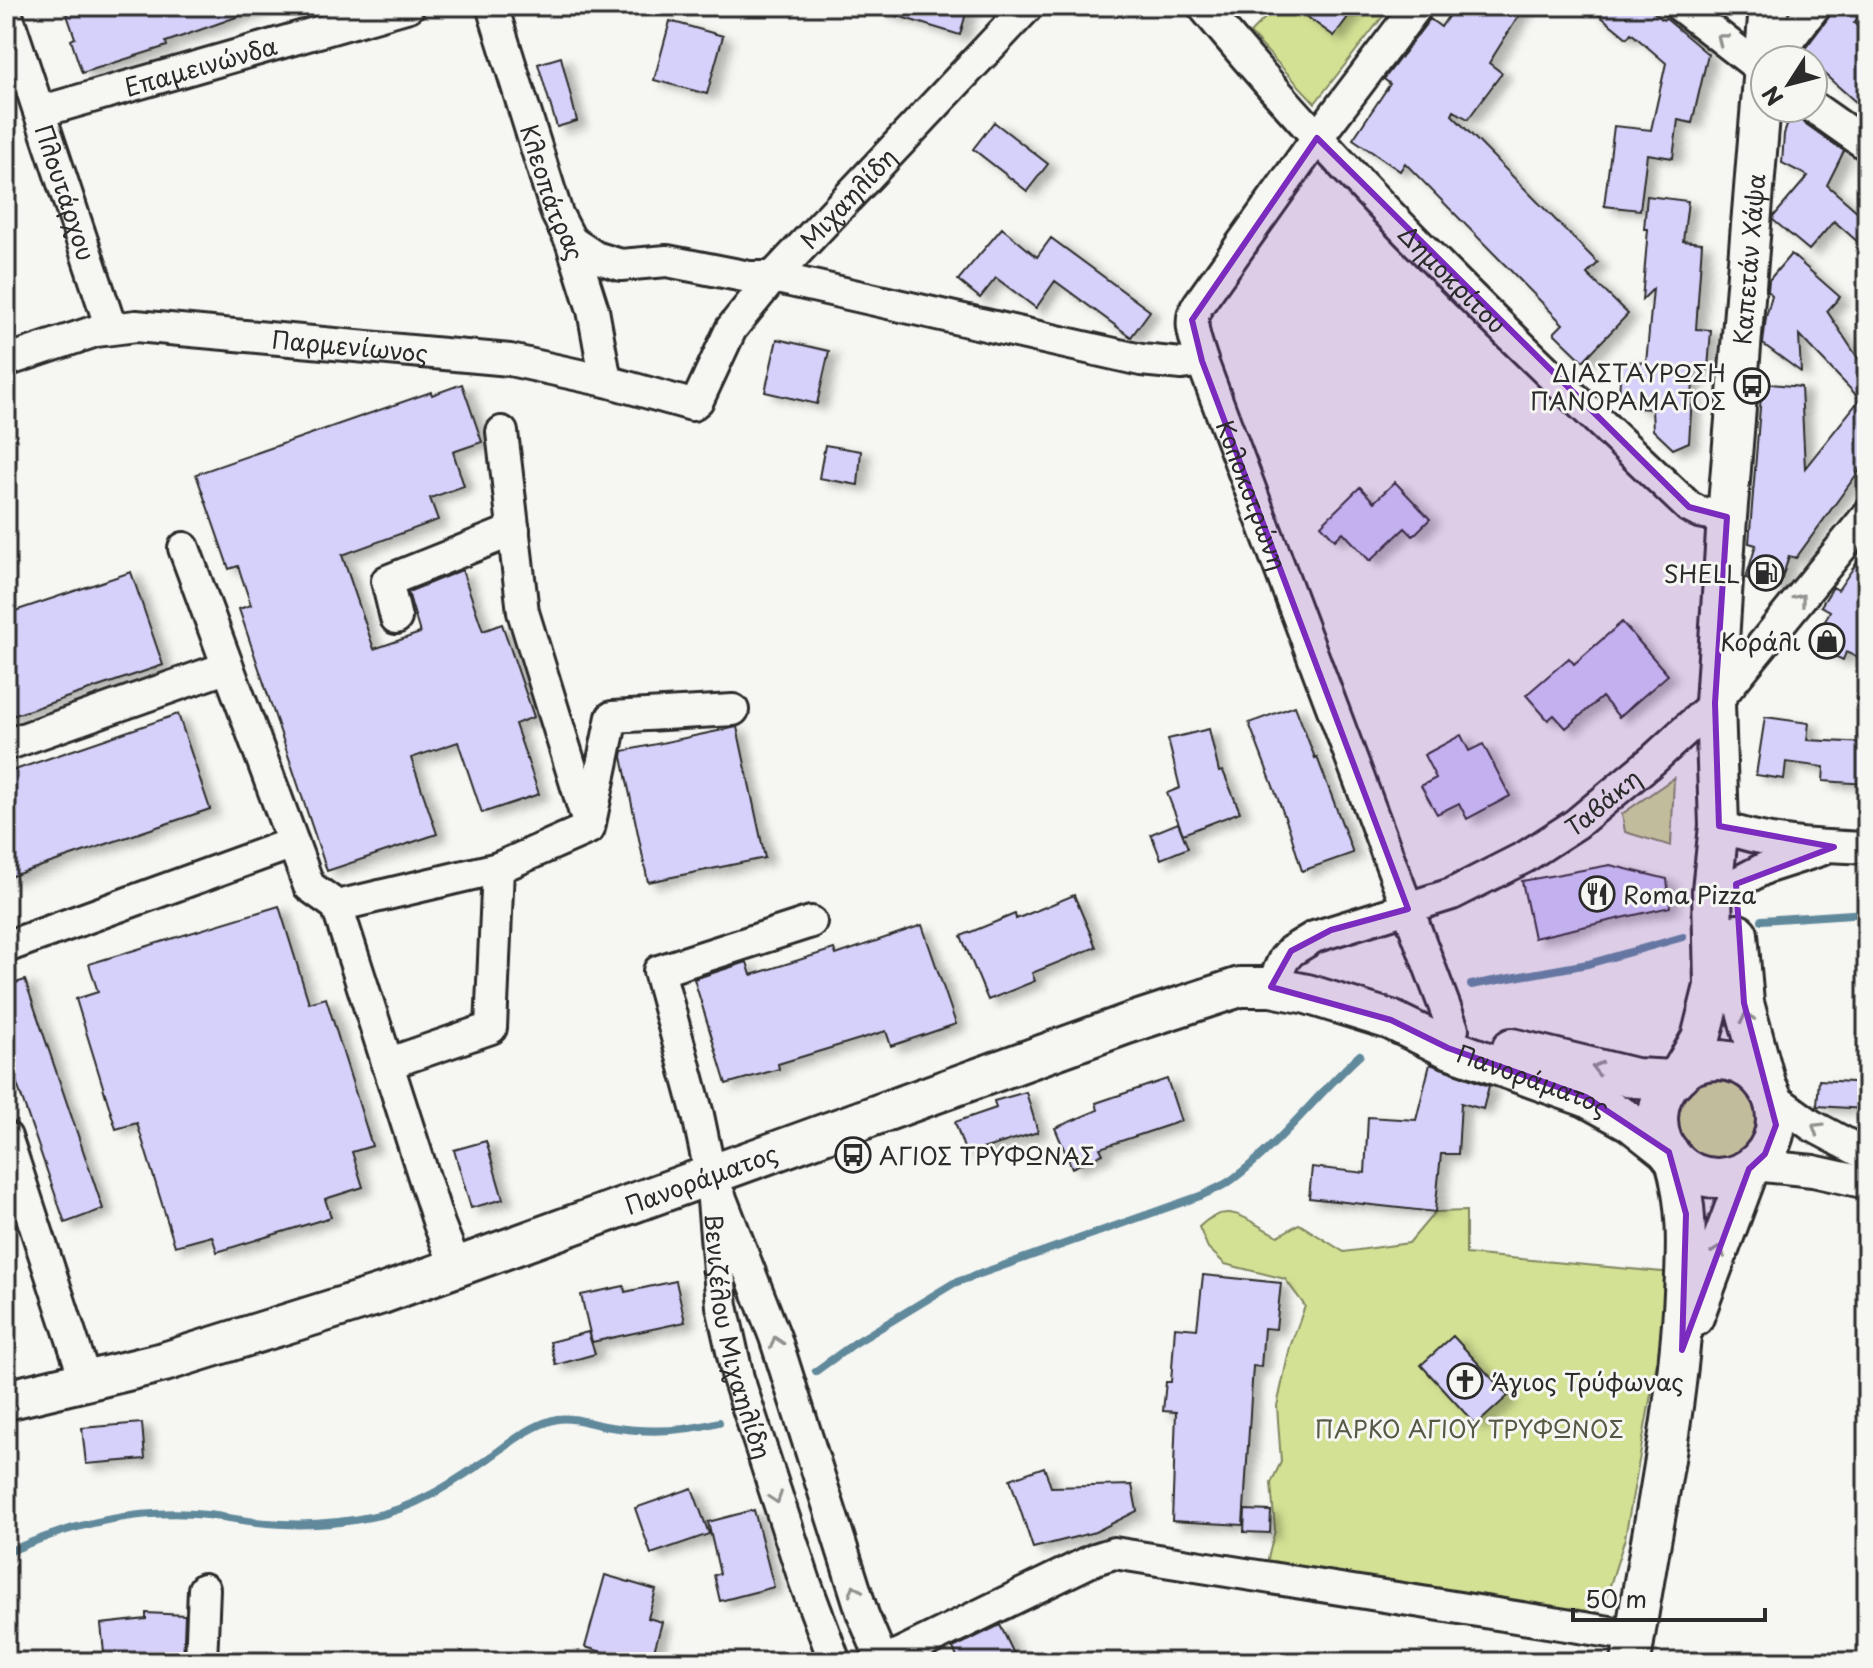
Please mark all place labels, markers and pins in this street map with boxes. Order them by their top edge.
place label: ΔΙΑΣΤΑΥΡΩΣΗ ΠΑΝΟΡΑΜΑΤΟΣ [1529,354,1726,418]
bus stop icon: ΔΙΑΣΤΑΥΡΩΣΗ ΠΑΝΟΡΑΜΑΤΟΣ [1733,367,1771,405]
fuel station icon: SHELL [1747,554,1785,592]
place label: SHELL [1664,555,1740,591]
shop icon: Κοράλι [1808,622,1846,660]
place label: Κοράλι [1720,623,1801,659]
restaurant icon: Roma Pizza [1578,875,1616,913]
place label: Roma Pizza [1623,876,1756,912]
bus stop icon: ΑΓΙΟΣ ΤΡΥΦΩΝΑΣ [834,1136,872,1174]
place label: ΑΓΙΟΣ ΤΡΥΦΩΝΑΣ [879,1137,1095,1173]
church icon: Άγιος Τρύφωνας [1446,1362,1484,1400]
place label: Άγιος Τρύφωνας [1491,1363,1684,1399]

